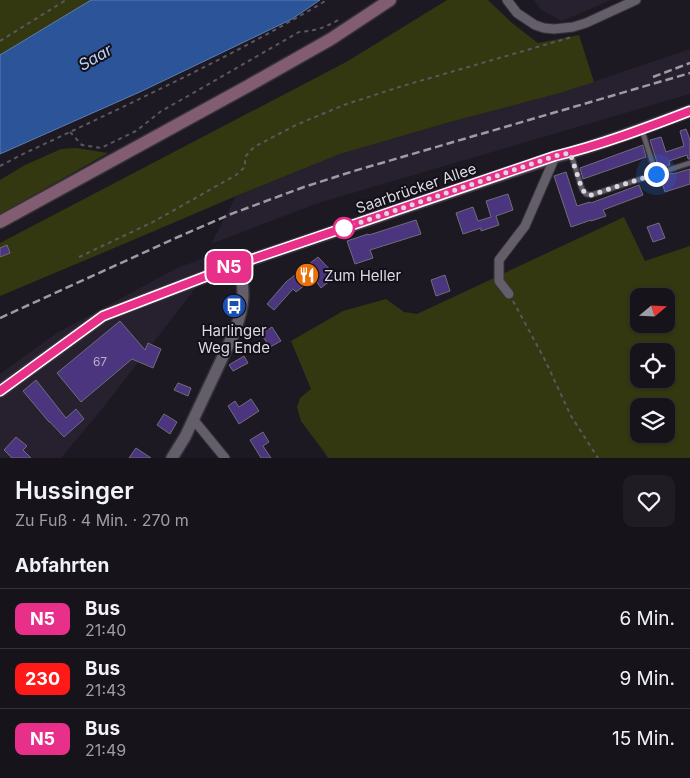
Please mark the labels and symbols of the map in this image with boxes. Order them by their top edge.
water label: Saar [74,39,116,75]
street label: Saarbrücker Allee [353,158,479,218]
your location [644,162,669,187]
unlabelled marker [333,217,355,239]
line badge: N5 [206,251,252,283]
restaurant icon: Zum Heller [294,262,320,288]
place label: Zum Heller [324,266,402,285]
north arrow [630,288,675,332]
bus stop icon: Harlinger Weg Ende [221,293,247,319]
place label: Harlinger Weg Ende [198,321,270,357]
house number: 67 [93,354,107,369]

